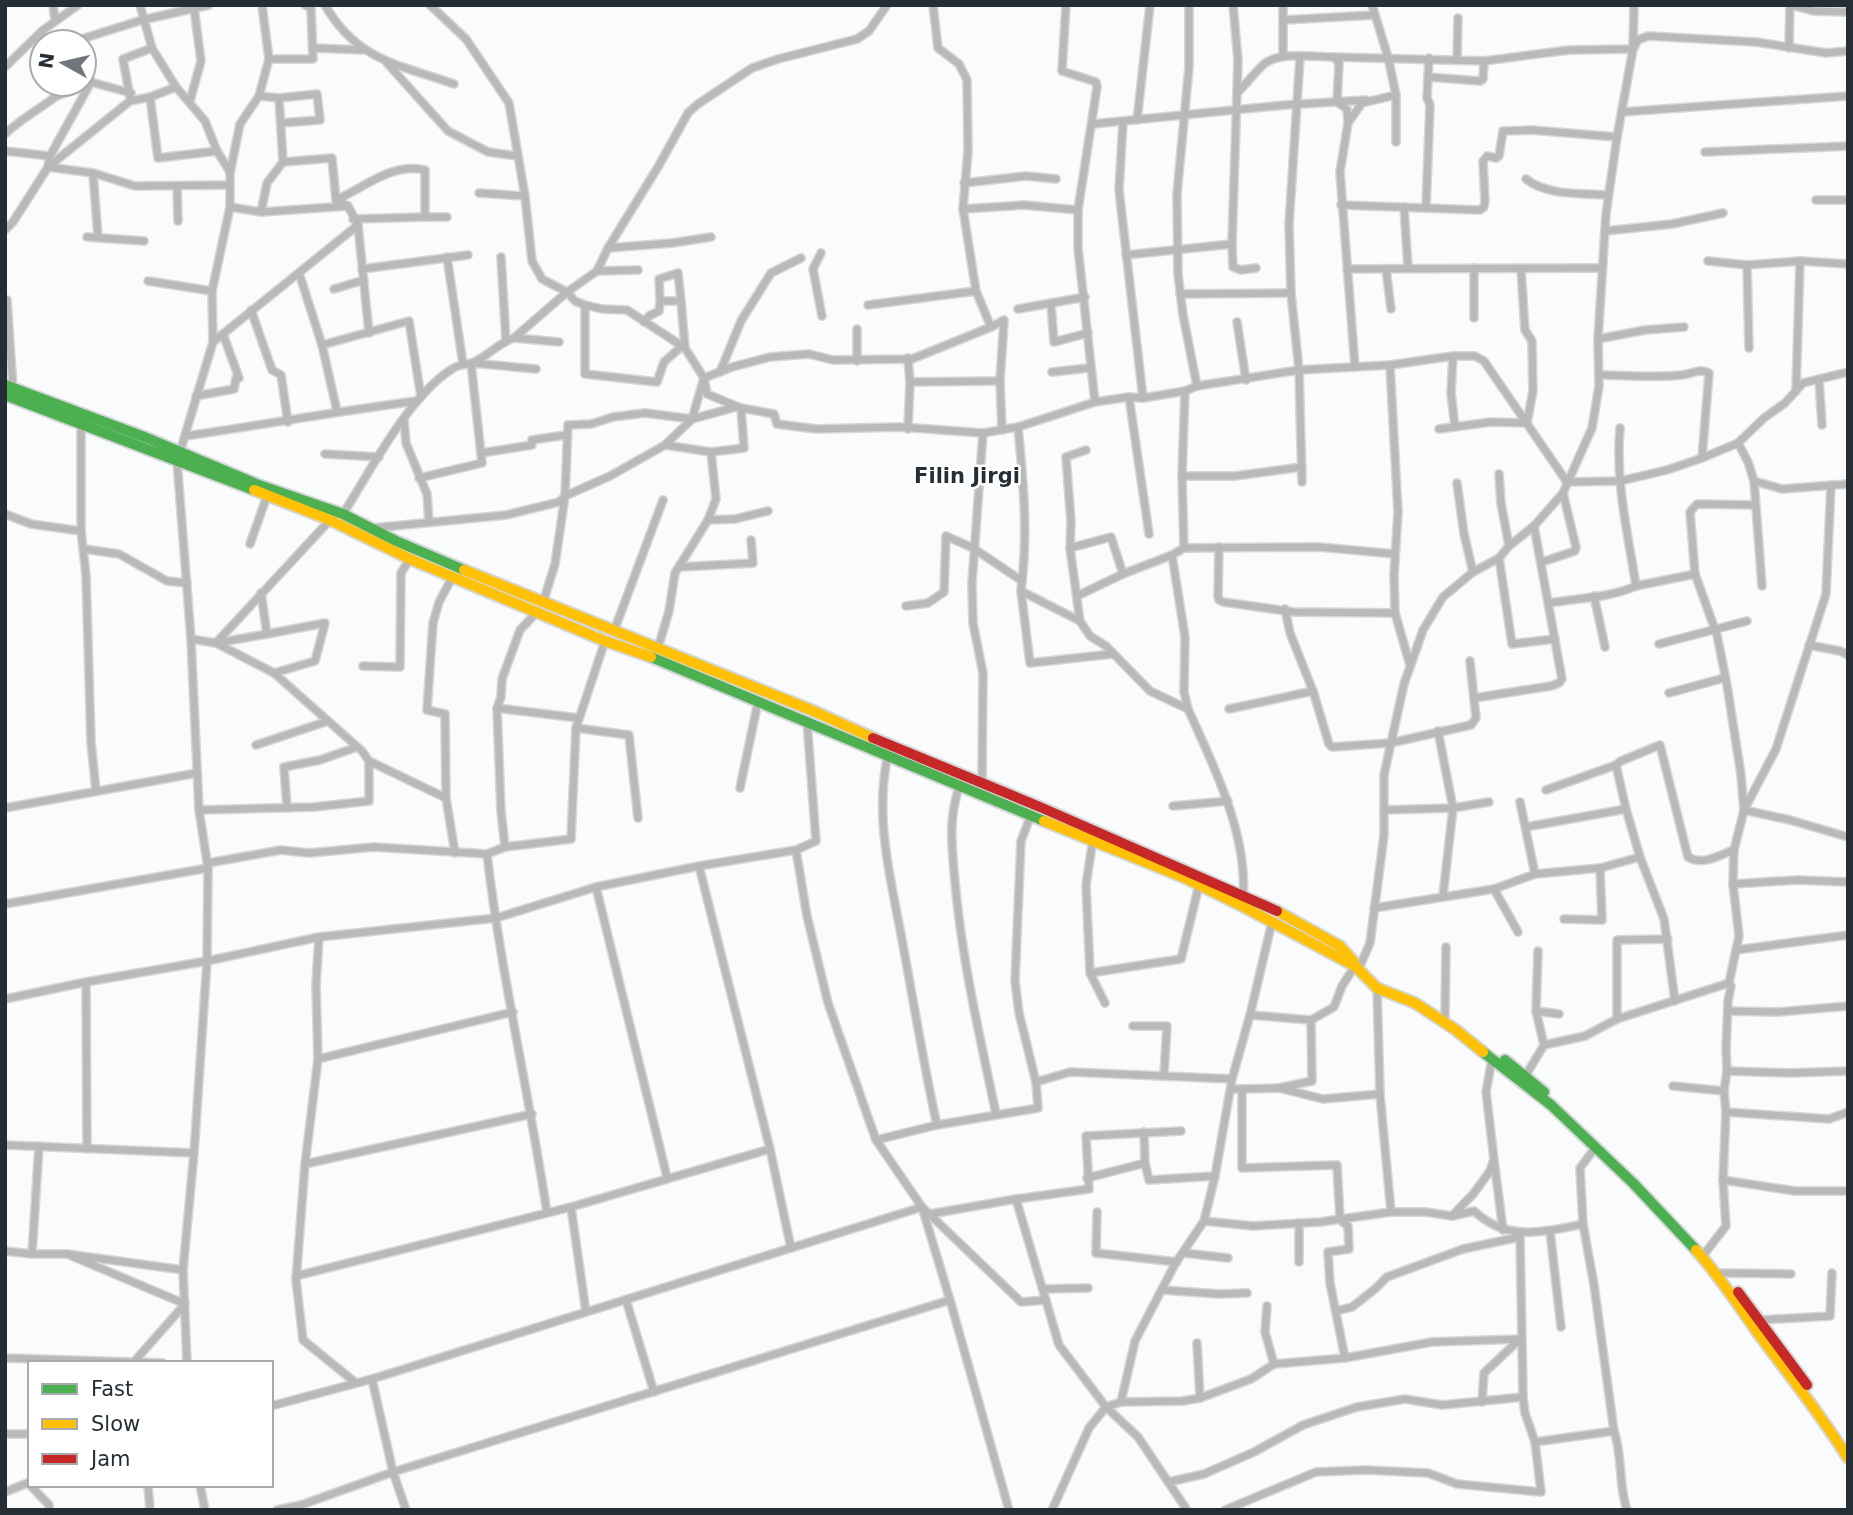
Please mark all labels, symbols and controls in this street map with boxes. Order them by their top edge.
north arrow [28,28,98,98]
text: N [34,51,58,70]
district label: Filin Jirgi [914,464,1020,488]
legend [28,1361,273,1487]
text: Fast [91,1377,133,1401]
text: Slow [91,1412,140,1436]
text: Jam [89,1447,131,1471]

